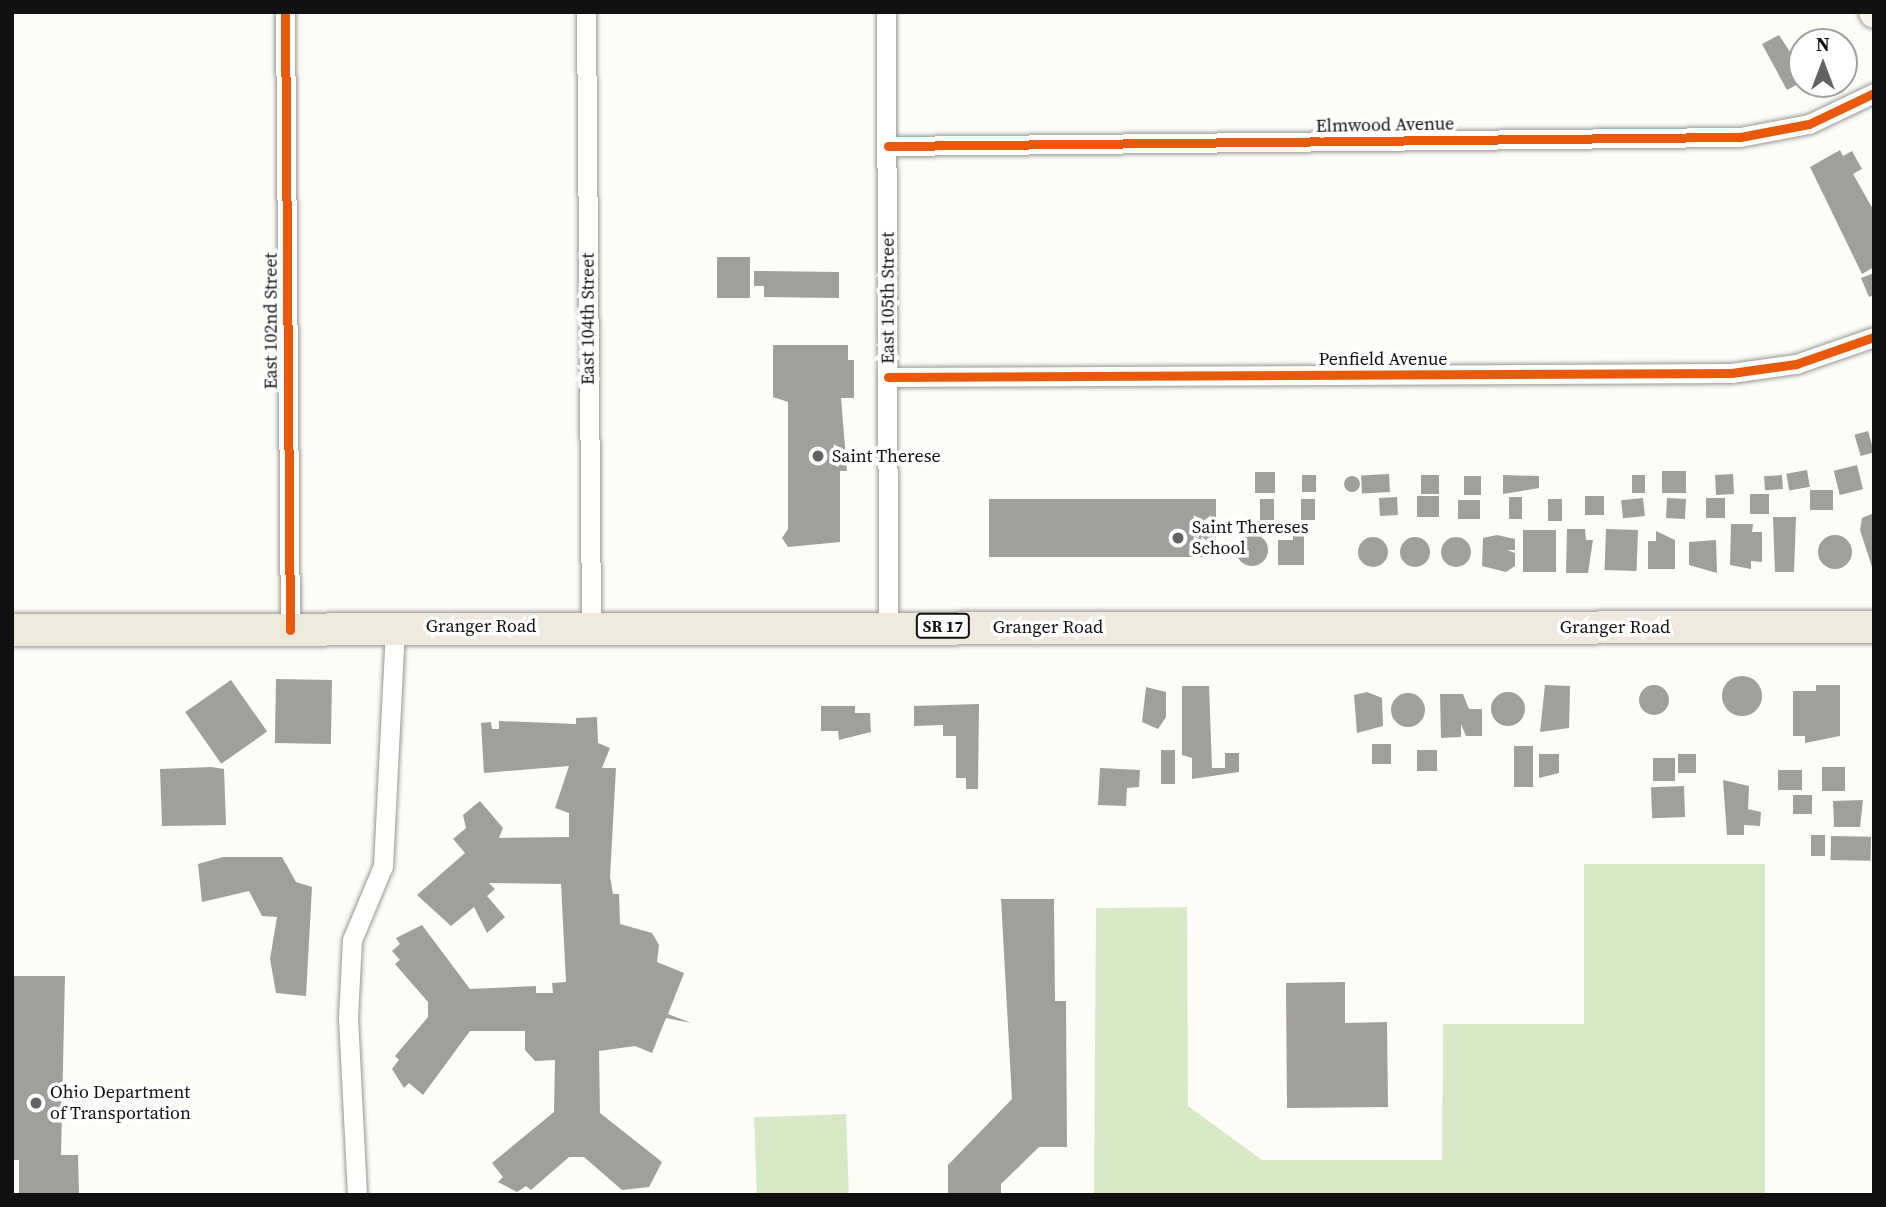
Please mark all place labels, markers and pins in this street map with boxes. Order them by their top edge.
place label: Saint Therese [832,445,941,467]
marker: Saint Therese [810,448,826,464]
place label: Saint Thereses School [1192,517,1309,560]
marker: Saint Thereses School [1170,530,1186,546]
place label: Ohio Department of Transportation [50,1082,191,1124]
marker: Ohio Department of Transportation [28,1095,44,1111]

